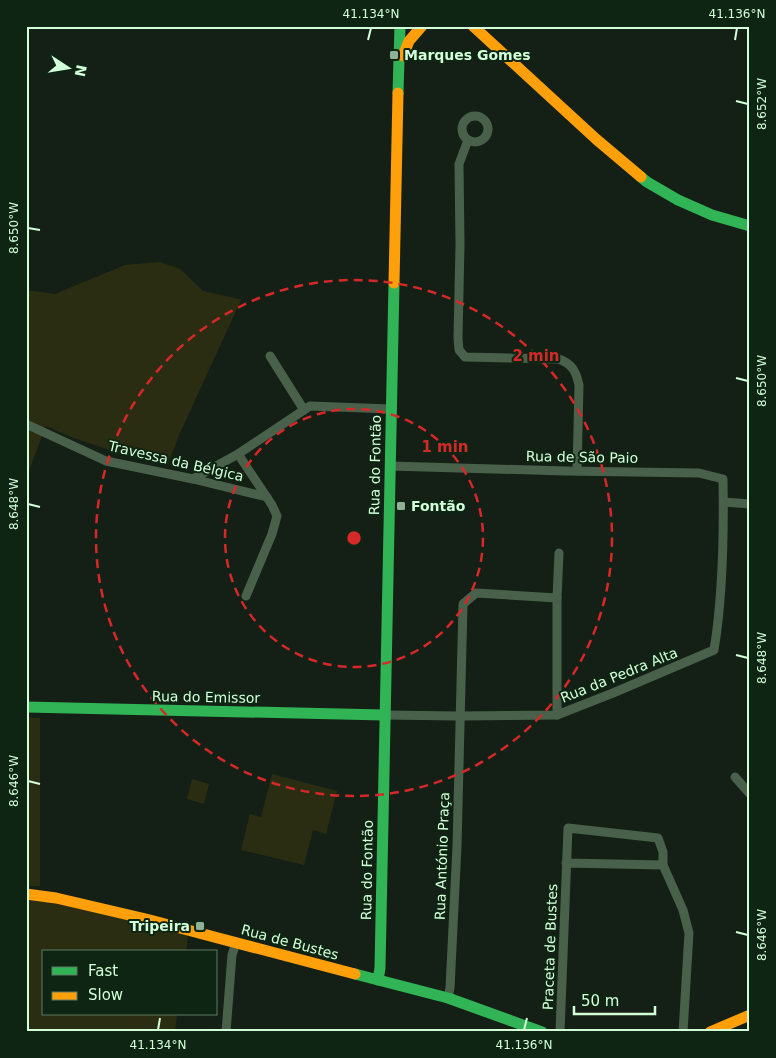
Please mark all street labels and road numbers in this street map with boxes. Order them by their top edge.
street label: Rua do Fontão [366,415,384,515]
street label: Travessa da Bélgica [106,437,245,484]
street label: Rua de São Paio [526,448,638,466]
street label: Rua da Pedra Alta [558,644,680,706]
street label: Rua do Emissor [152,688,260,706]
street label: Rua António Praça [432,792,452,920]
street label: Rua do Fontão [358,820,376,920]
street label: Praceta de Bustes [540,884,560,1010]
street label: Rua de Bustes [240,921,340,963]

